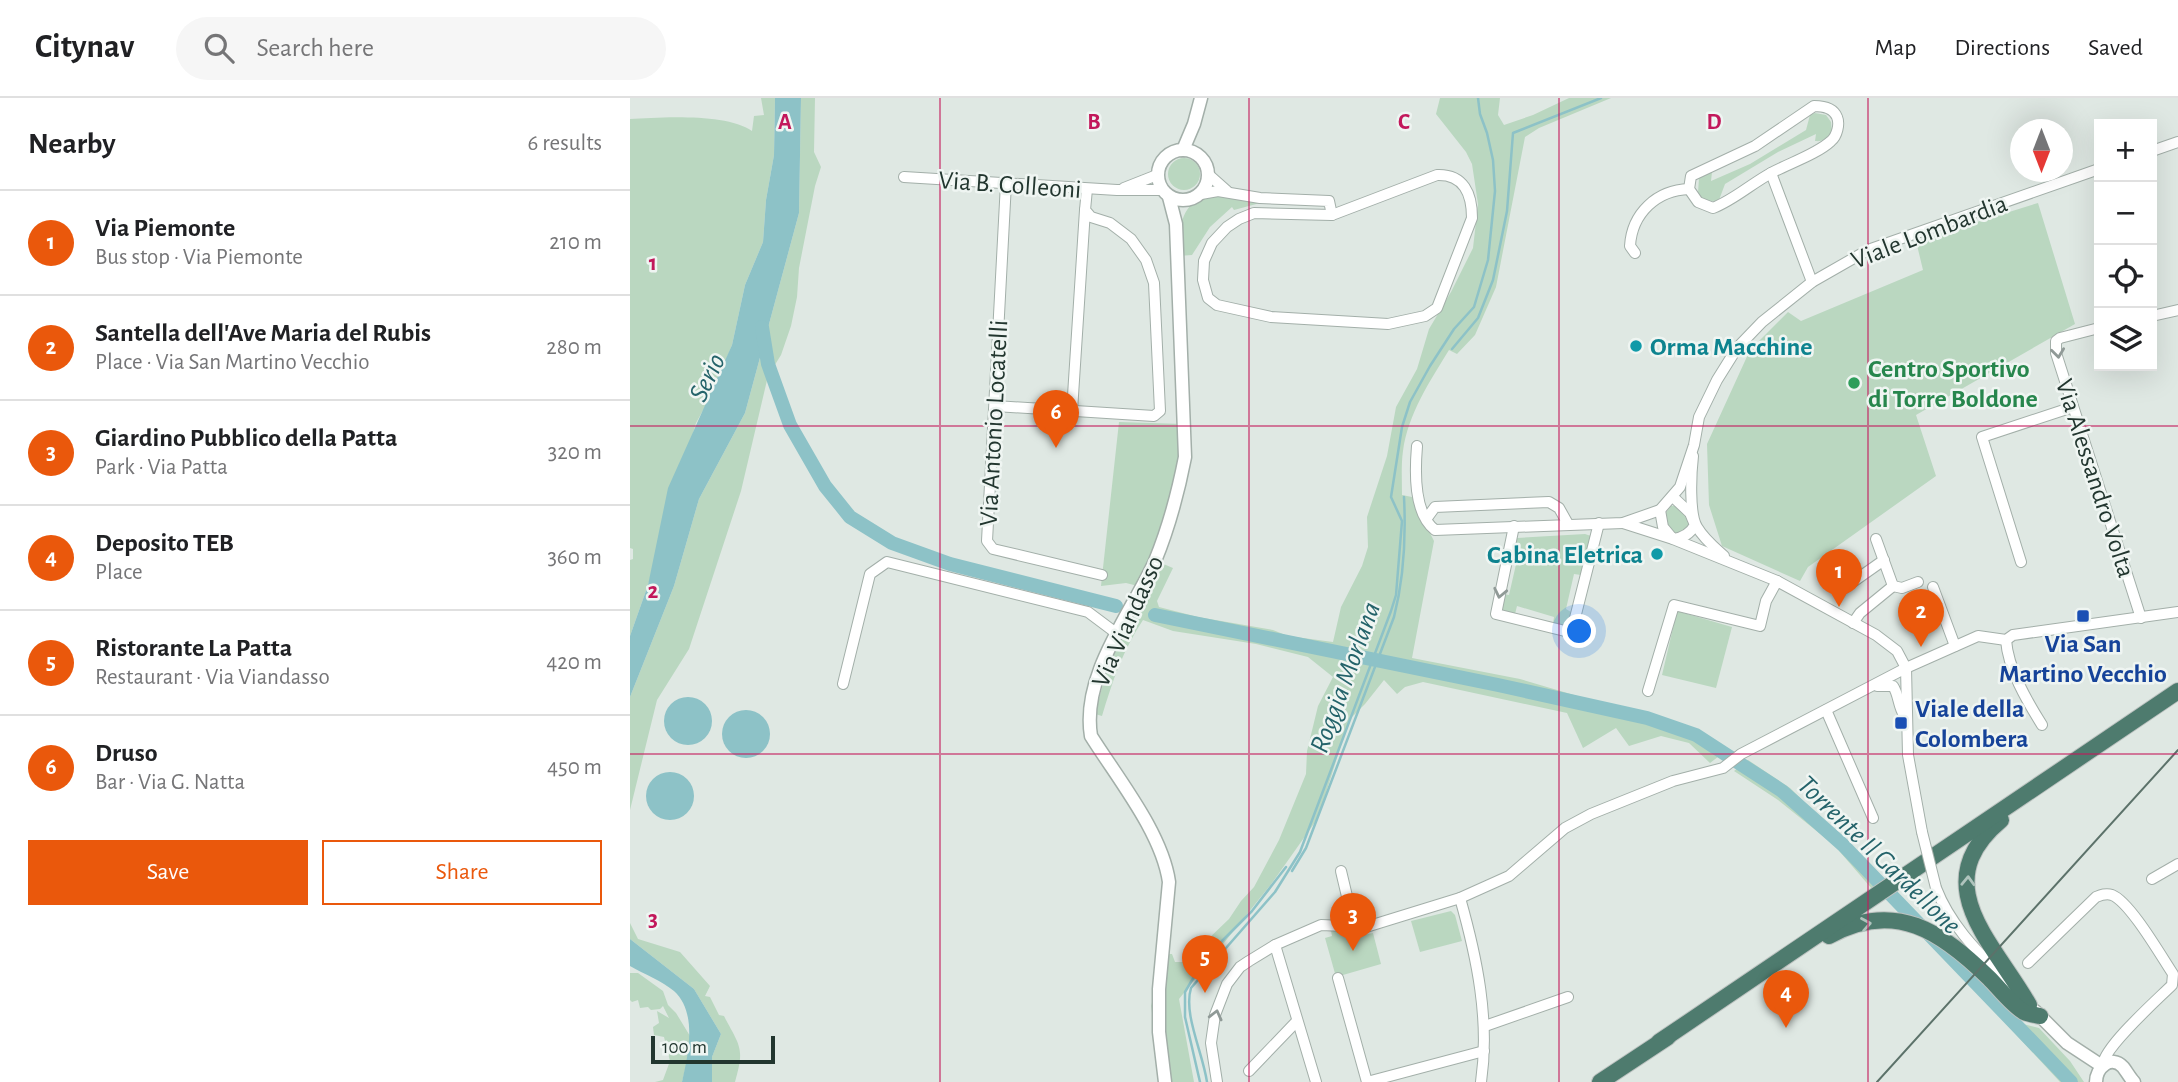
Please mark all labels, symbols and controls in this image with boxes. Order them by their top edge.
search box [176,17,666,80]
icon: search [200,29,238,67]
text: Citynav [35,31,134,64]
text: Search here [256,35,374,61]
text: Map [1874,36,1916,60]
text: Directions [1954,36,2050,60]
text: Saved [2088,36,2143,60]
text: A [778,111,792,134]
text: B [1087,111,1101,134]
text: C [1398,111,1410,134]
text: D [1706,111,1722,134]
north arrow [2010,119,2073,182]
map controls [2094,119,2157,371]
button: + [2094,119,2157,182]
text: Nearby [28,129,116,159]
text: 6 results [528,132,602,155]
street label: Via B. Colleoni [938,167,1082,203]
button: − [2094,182,2157,245]
street label: Viale Lombardia [1848,190,2011,274]
text: Via Piemonte [95,215,235,241]
text: 1 [47,231,55,254]
text: 210 m [549,231,602,254]
button: locate [2094,245,2157,308]
text: Bus stop · Via Piemonte [95,246,303,269]
text: 1 [649,252,657,275]
button: layers [2094,308,2157,371]
street label: Via Antonio Locatelli [976,319,1012,527]
text: Santella dell'Ave Maria del Rubis [95,320,431,346]
place label: Orma Macchine [1650,334,1813,360]
text: 2 [46,336,56,359]
text: 280 m [546,336,602,359]
marker: Orma Macchine [1628,338,1644,354]
one-way arrow [2050,347,2065,359]
water label: Serio [684,350,731,406]
text: Place · Via San Martino Vecchio [95,351,370,374]
place label: Centro Sportivo di Torre Boldone [1868,356,2038,412]
marker: Centro Sportivo di Torre Boldone [1846,375,1862,391]
street label: Via Alessandro Volta [2051,376,2139,581]
pin: 6 [1033,390,1079,448]
text: Giardino Pubblico della Patta [95,425,397,451]
text: 3 [46,441,56,464]
text: 320 m [548,441,602,464]
text: Park · Via Patta [95,456,228,479]
text: Deposito TEB [95,530,234,556]
place label: Cabina Eletrica [1487,542,1643,568]
text: 4 [45,546,57,569]
text: 360 m [547,546,602,569]
marker: Cabina Eletrica [1649,546,1665,562]
pin: 1 [1816,549,1862,607]
street label: Via Viandasso [1087,552,1168,691]
text: Place [95,561,143,584]
text: 2 [648,580,659,603]
one-way arrow [1494,587,1508,599]
pin: 2 [1898,589,1944,647]
water label: Roggia Morlana [1306,599,1386,757]
marker: Via San Martino Vecchio [2075,608,2091,624]
your location [1562,614,1596,648]
place label: Via San Martino Vecchio [1999,631,2167,687]
text: Ristorante La Patta [95,635,292,661]
text: 5 [46,651,56,674]
text: 420 m [546,651,602,674]
text: Restaurant · Via Viandasso [95,666,330,689]
place label: Viale della Colombera [1915,696,2029,752]
marker: Viale della Colombera [1893,715,1909,731]
text: Druso [95,740,157,766]
text: 6 [45,756,57,779]
text: 450 m [547,756,602,779]
text: Bar · Via G. Natta [95,771,245,794]
water label: Torrente Il Gardellone [1791,771,1966,940]
button: Save [28,840,308,905]
button: Share [322,840,602,905]
one-way arrow [1960,875,1975,886]
pin: 3 [1330,893,1376,951]
text: 3 [648,908,658,931]
one-way arrow [1860,917,1872,932]
pin: 5 [1182,935,1228,993]
pin: 4 [1763,970,1809,1028]
one-way arrow [1208,1009,1222,1021]
scale bar [651,1033,775,1065]
text: 100 m [662,1038,707,1057]

